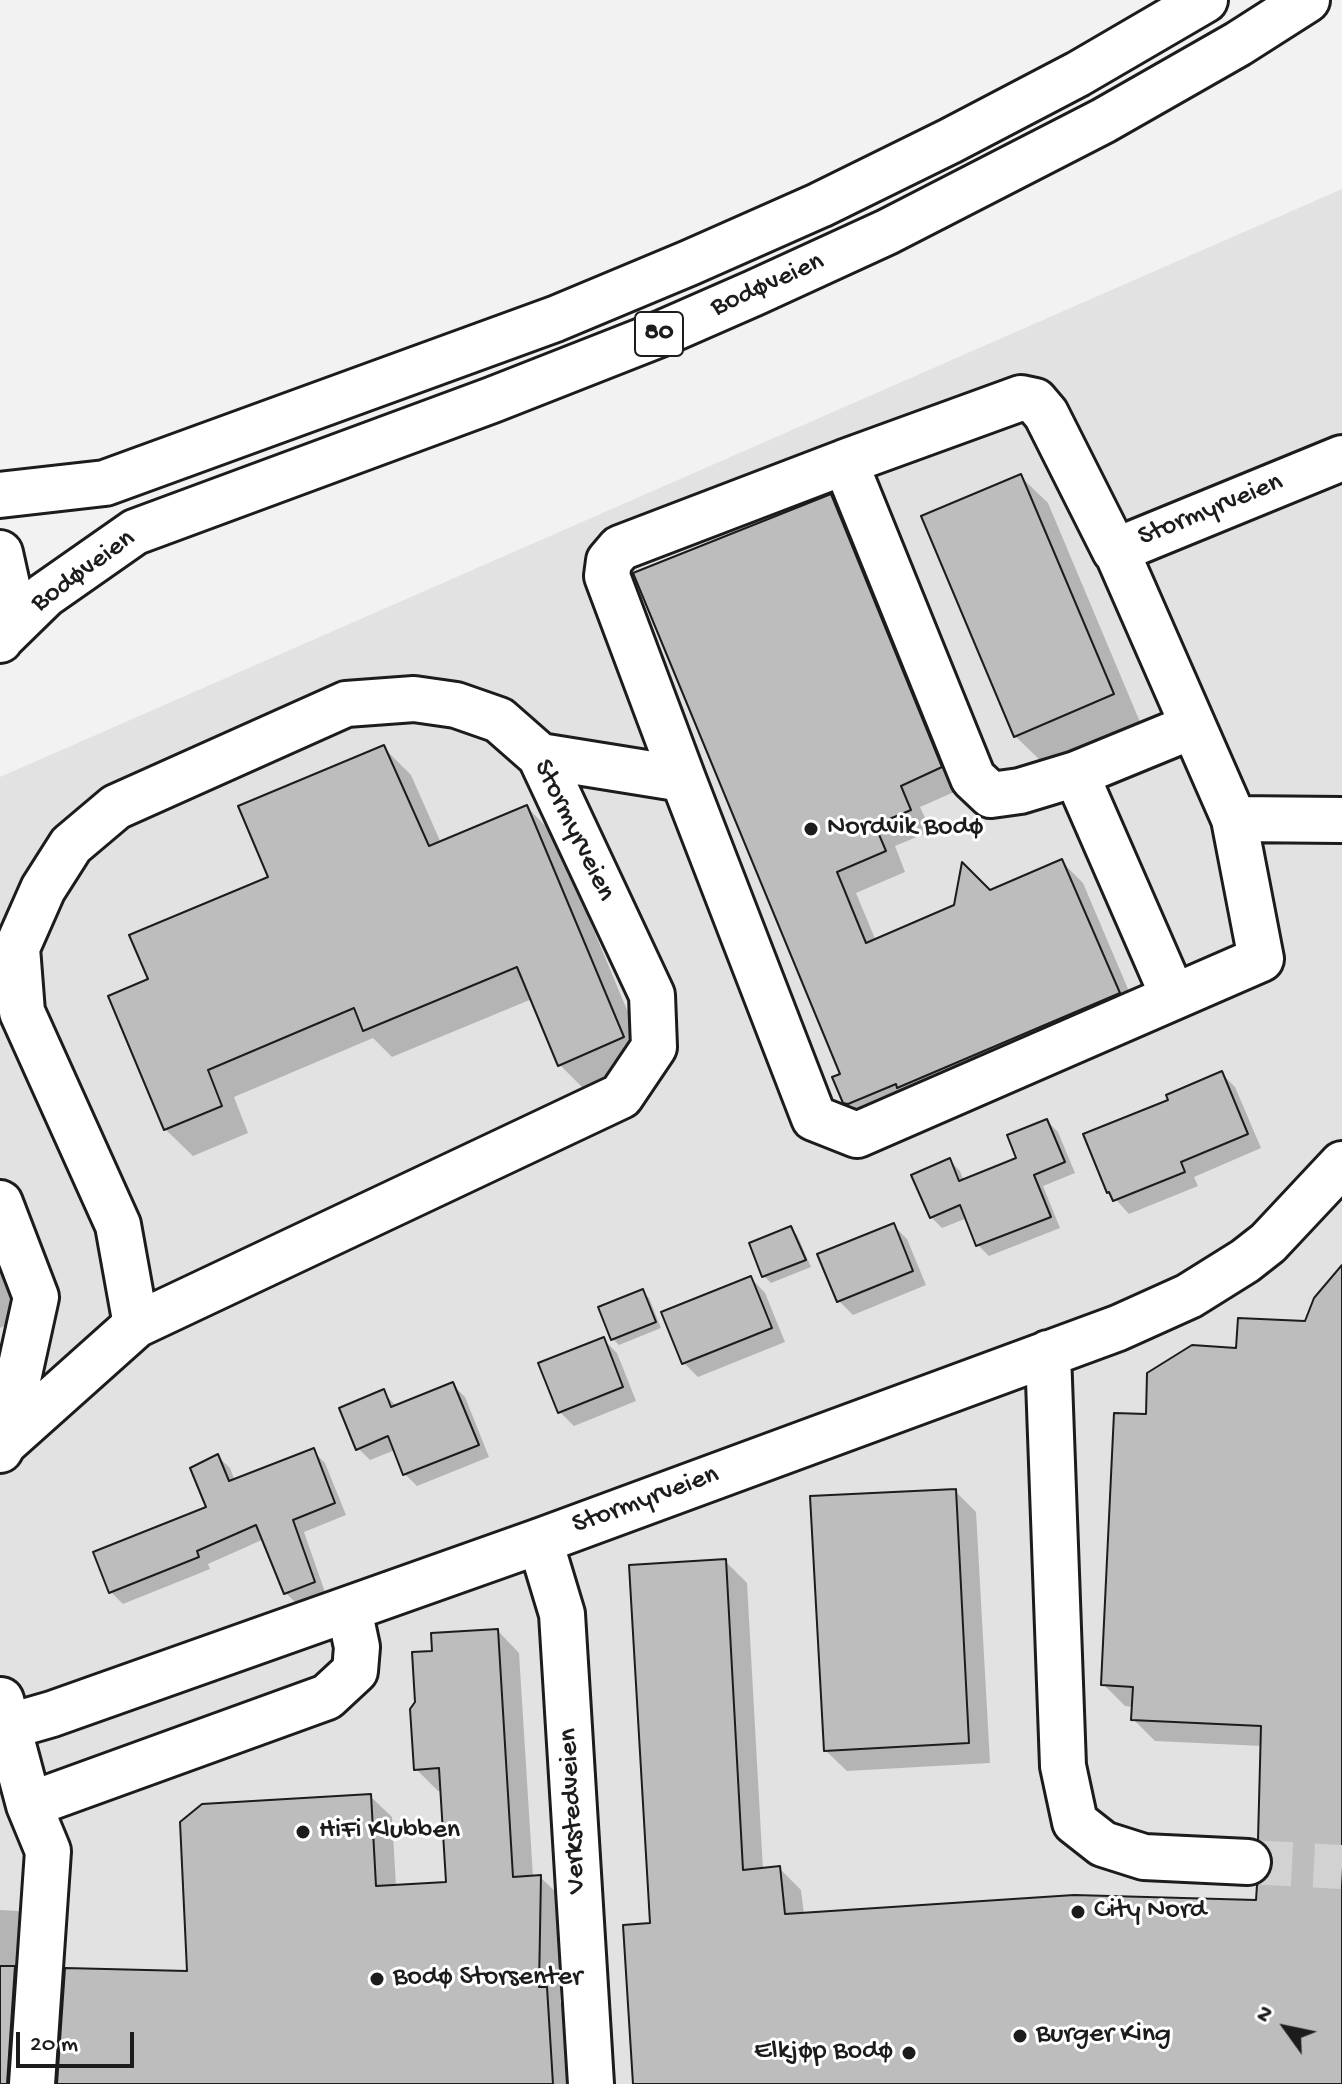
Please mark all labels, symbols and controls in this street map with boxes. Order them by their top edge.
street label: Bodøveien [706,246,830,326]
road number: 80 [635,312,683,356]
street label: Stormyrveien [1134,467,1288,555]
street label: Bodøveien [25,523,143,621]
street label: Stormyrveien [524,755,622,907]
place label: Nordvik Bodø [827,812,983,846]
marker: Nordvik Bodø [802,820,820,838]
street label: Stormyrveien [568,1459,724,1543]
street label: Verkstedveien [553,1727,595,1895]
place label: HiFi Klubben [319,1815,460,1849]
marker: HiFi Klubben [294,1823,312,1841]
place label: City Nord [1094,1895,1206,1929]
marker: City Nord [1069,1903,1087,1921]
place label: Bodø Storsenter [393,1962,582,1996]
marker: Bodø Storsenter [368,1970,386,1988]
north arrow [1246,1988,1326,2068]
text: N [1251,2002,1281,2028]
scale bar [20,2016,138,2066]
place label: Burger King [1036,2019,1171,2053]
marker: Burger King [1011,2027,1029,2045]
text: 20 m [30,2031,78,2060]
place label: Elkjøp Bodø [754,2036,893,2070]
marker: Elkjøp Bodø [900,2044,918,2062]

